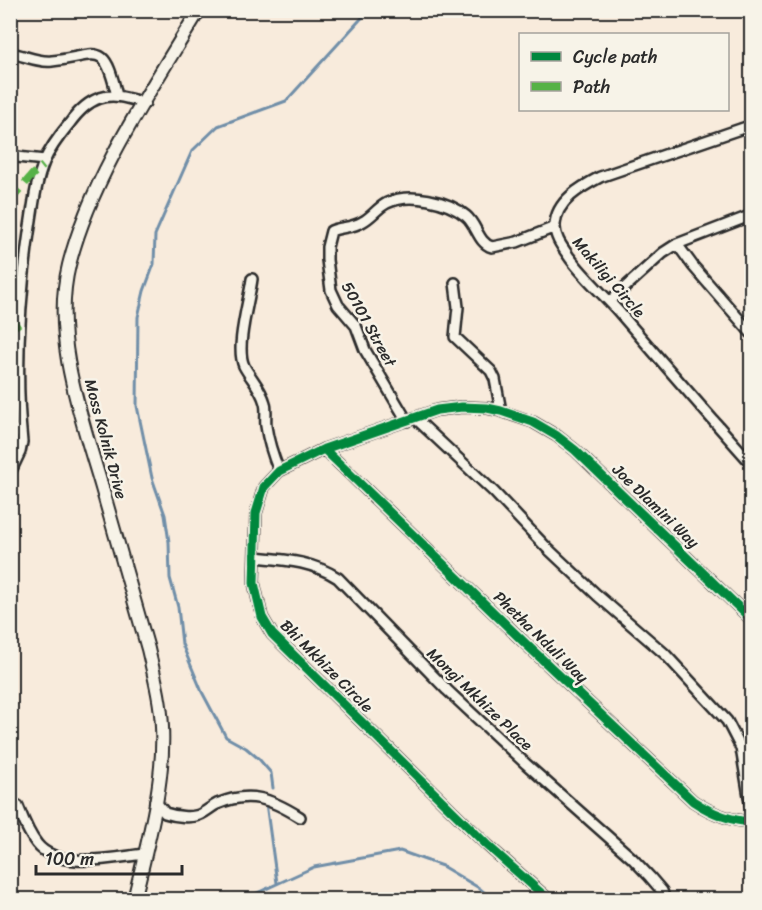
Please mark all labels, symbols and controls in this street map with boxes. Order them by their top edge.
legend [519,33,729,111]
text: Cycle path [573,41,657,73]
text: Path [573,71,610,103]
street label: Makiligi Circle [565,229,653,325]
street label: 50101 Street [333,276,405,373]
street label: Moss Kolnik Drive [76,376,136,502]
street label: Joe Dlamini Way [605,456,707,556]
street label: Phetha Nduli Way [486,584,596,691]
street label: Bhi Mkhize Circle [273,612,381,720]
street label: Mongi Mkhize Place [420,640,540,758]
scale bar [36,838,182,876]
text: 100 m [45,843,94,875]

